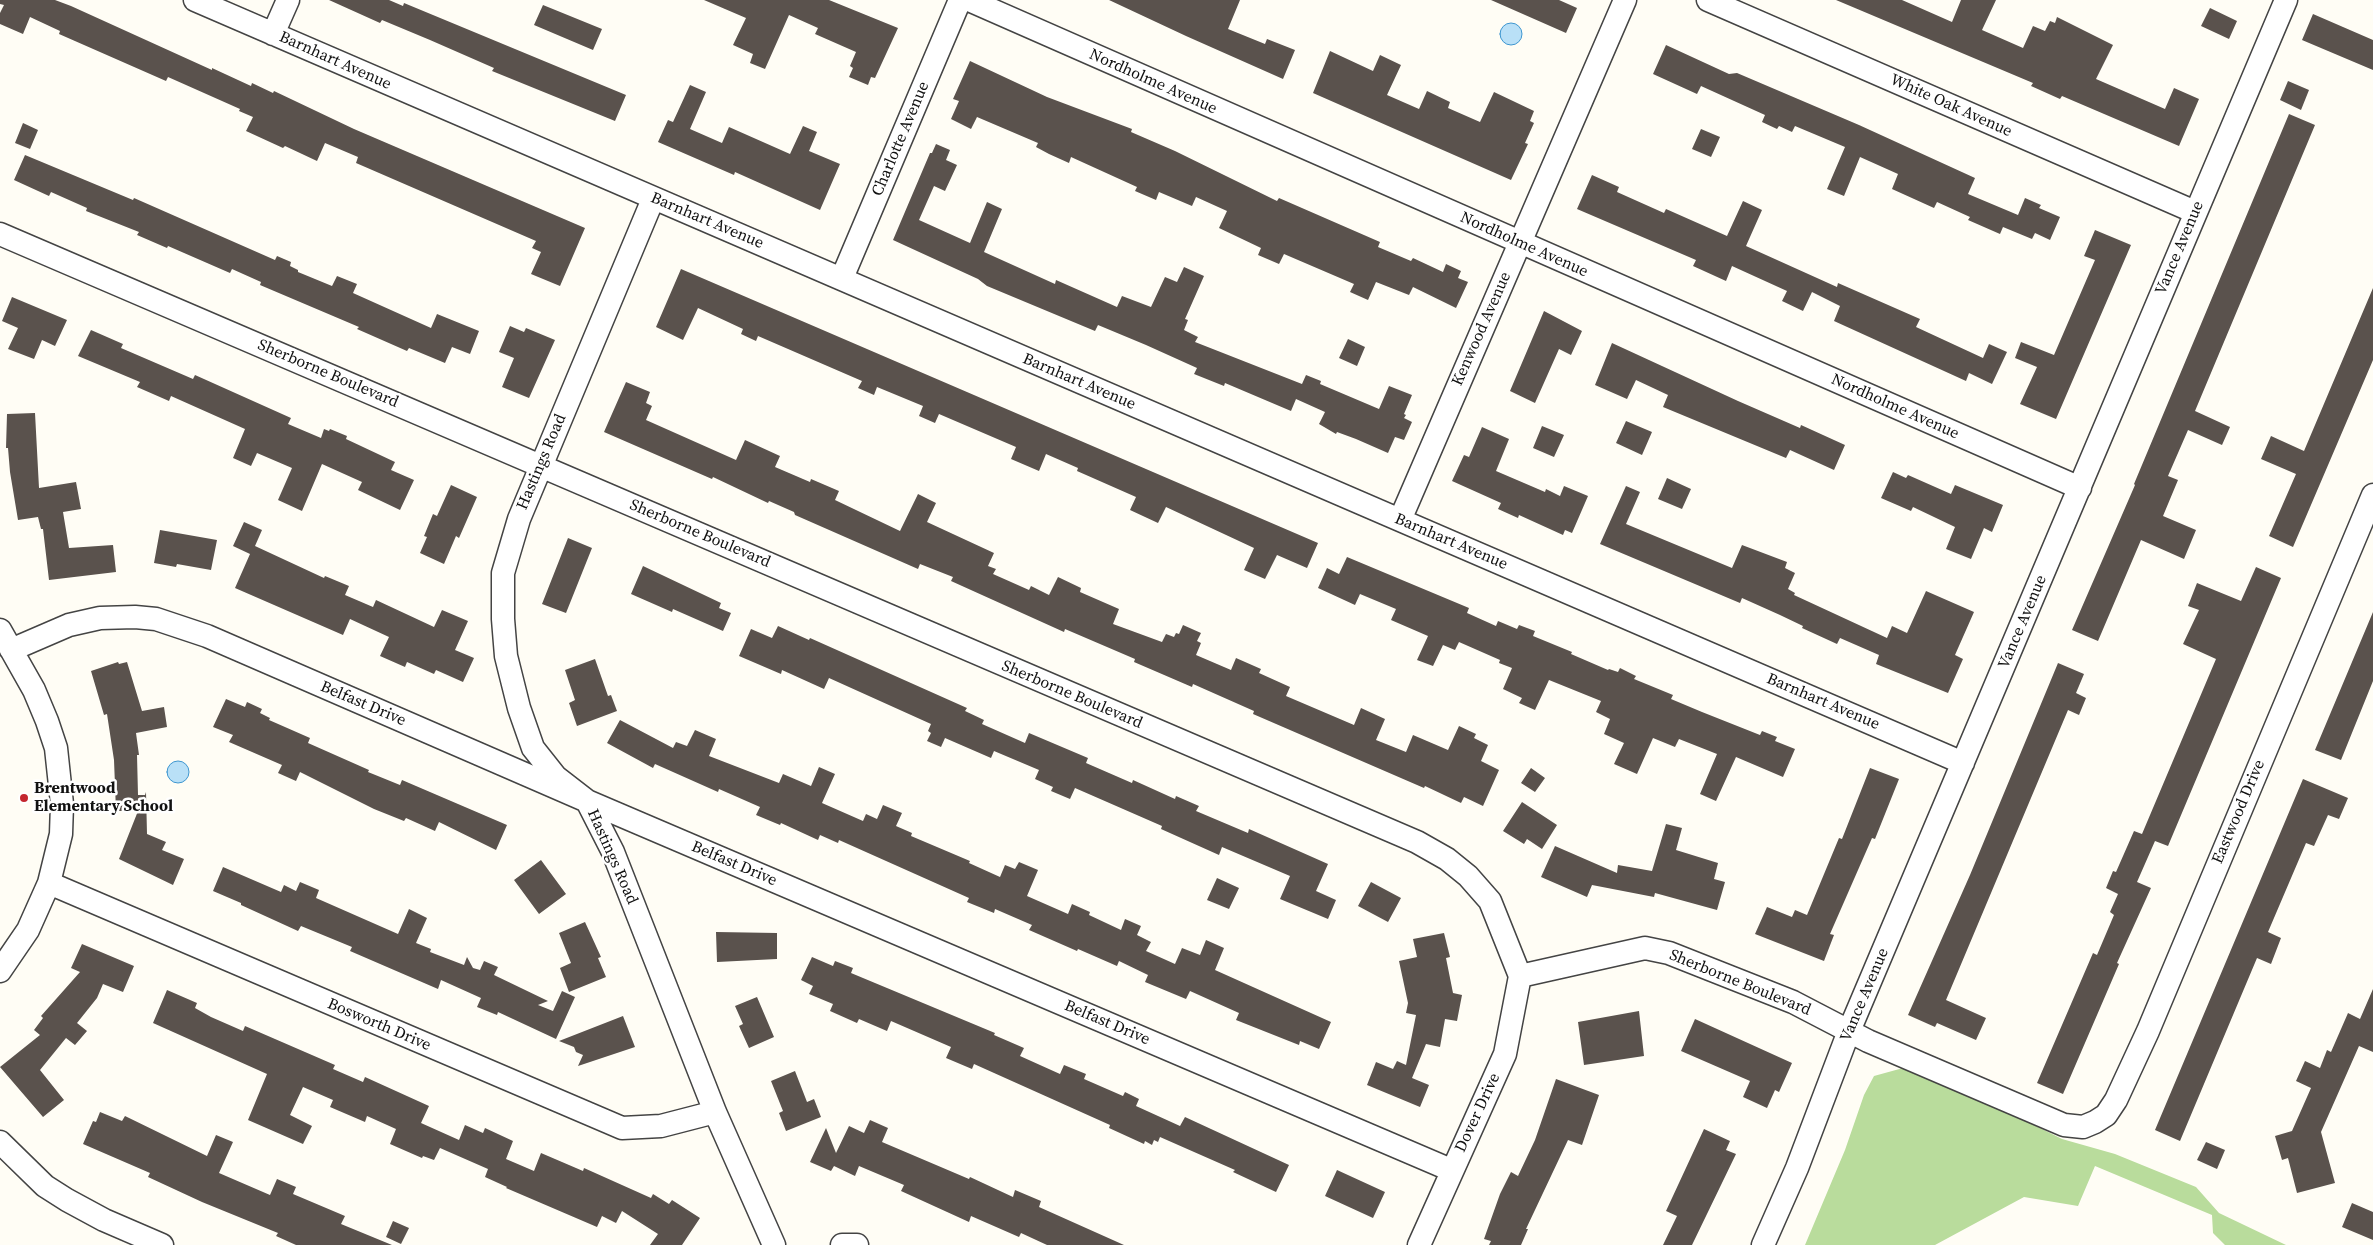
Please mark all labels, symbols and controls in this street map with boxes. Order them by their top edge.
street label: Barnhart Avenue [276,28,394,94]
street label: Nordholme Avenue [1086,45,1220,119]
street label: White Oak Avenue [1887,71,2015,141]
street label: Charlotte Avenue [868,79,934,199]
street label: Barnhart Avenue [648,189,766,253]
street label: Vance Avenue [2152,198,2208,298]
street label: Nordholme Avenue [1457,208,1591,282]
street label: Kenwood Avenue [1448,269,1516,389]
street label: Sherborne Boulevard [255,336,401,412]
street label: Barnhart Avenue [1020,350,1138,414]
street label: Nordholme Avenue [1828,370,1962,444]
street label: Hastings Road [513,411,571,513]
street label: Sherborne Boulevard [627,496,773,572]
street label: Barnhart Avenue [1392,510,1510,574]
street label: Vance Avenue [1995,572,2051,672]
street label: Sherborne Boulevard [999,657,1145,733]
street label: Barnhart Avenue [1764,670,1882,734]
street label: Belfast Drive [317,677,409,731]
street label: Eastwood Drive [2208,757,2270,867]
place label: Brentwood Elementary School [34,779,173,817]
marker: Brentwood Elementary School [18,792,30,804]
street label: Hastings Road [582,806,642,908]
street label: Belfast Drive [688,837,780,891]
street label: Vance Avenue [1837,945,1893,1045]
street label: Sherborne Boulevard [1666,946,1814,1020]
street label: Bosworth Drive [324,995,434,1055]
street label: Belfast Drive [1061,996,1153,1050]
street label: Dover Drive [1451,1070,1505,1156]

